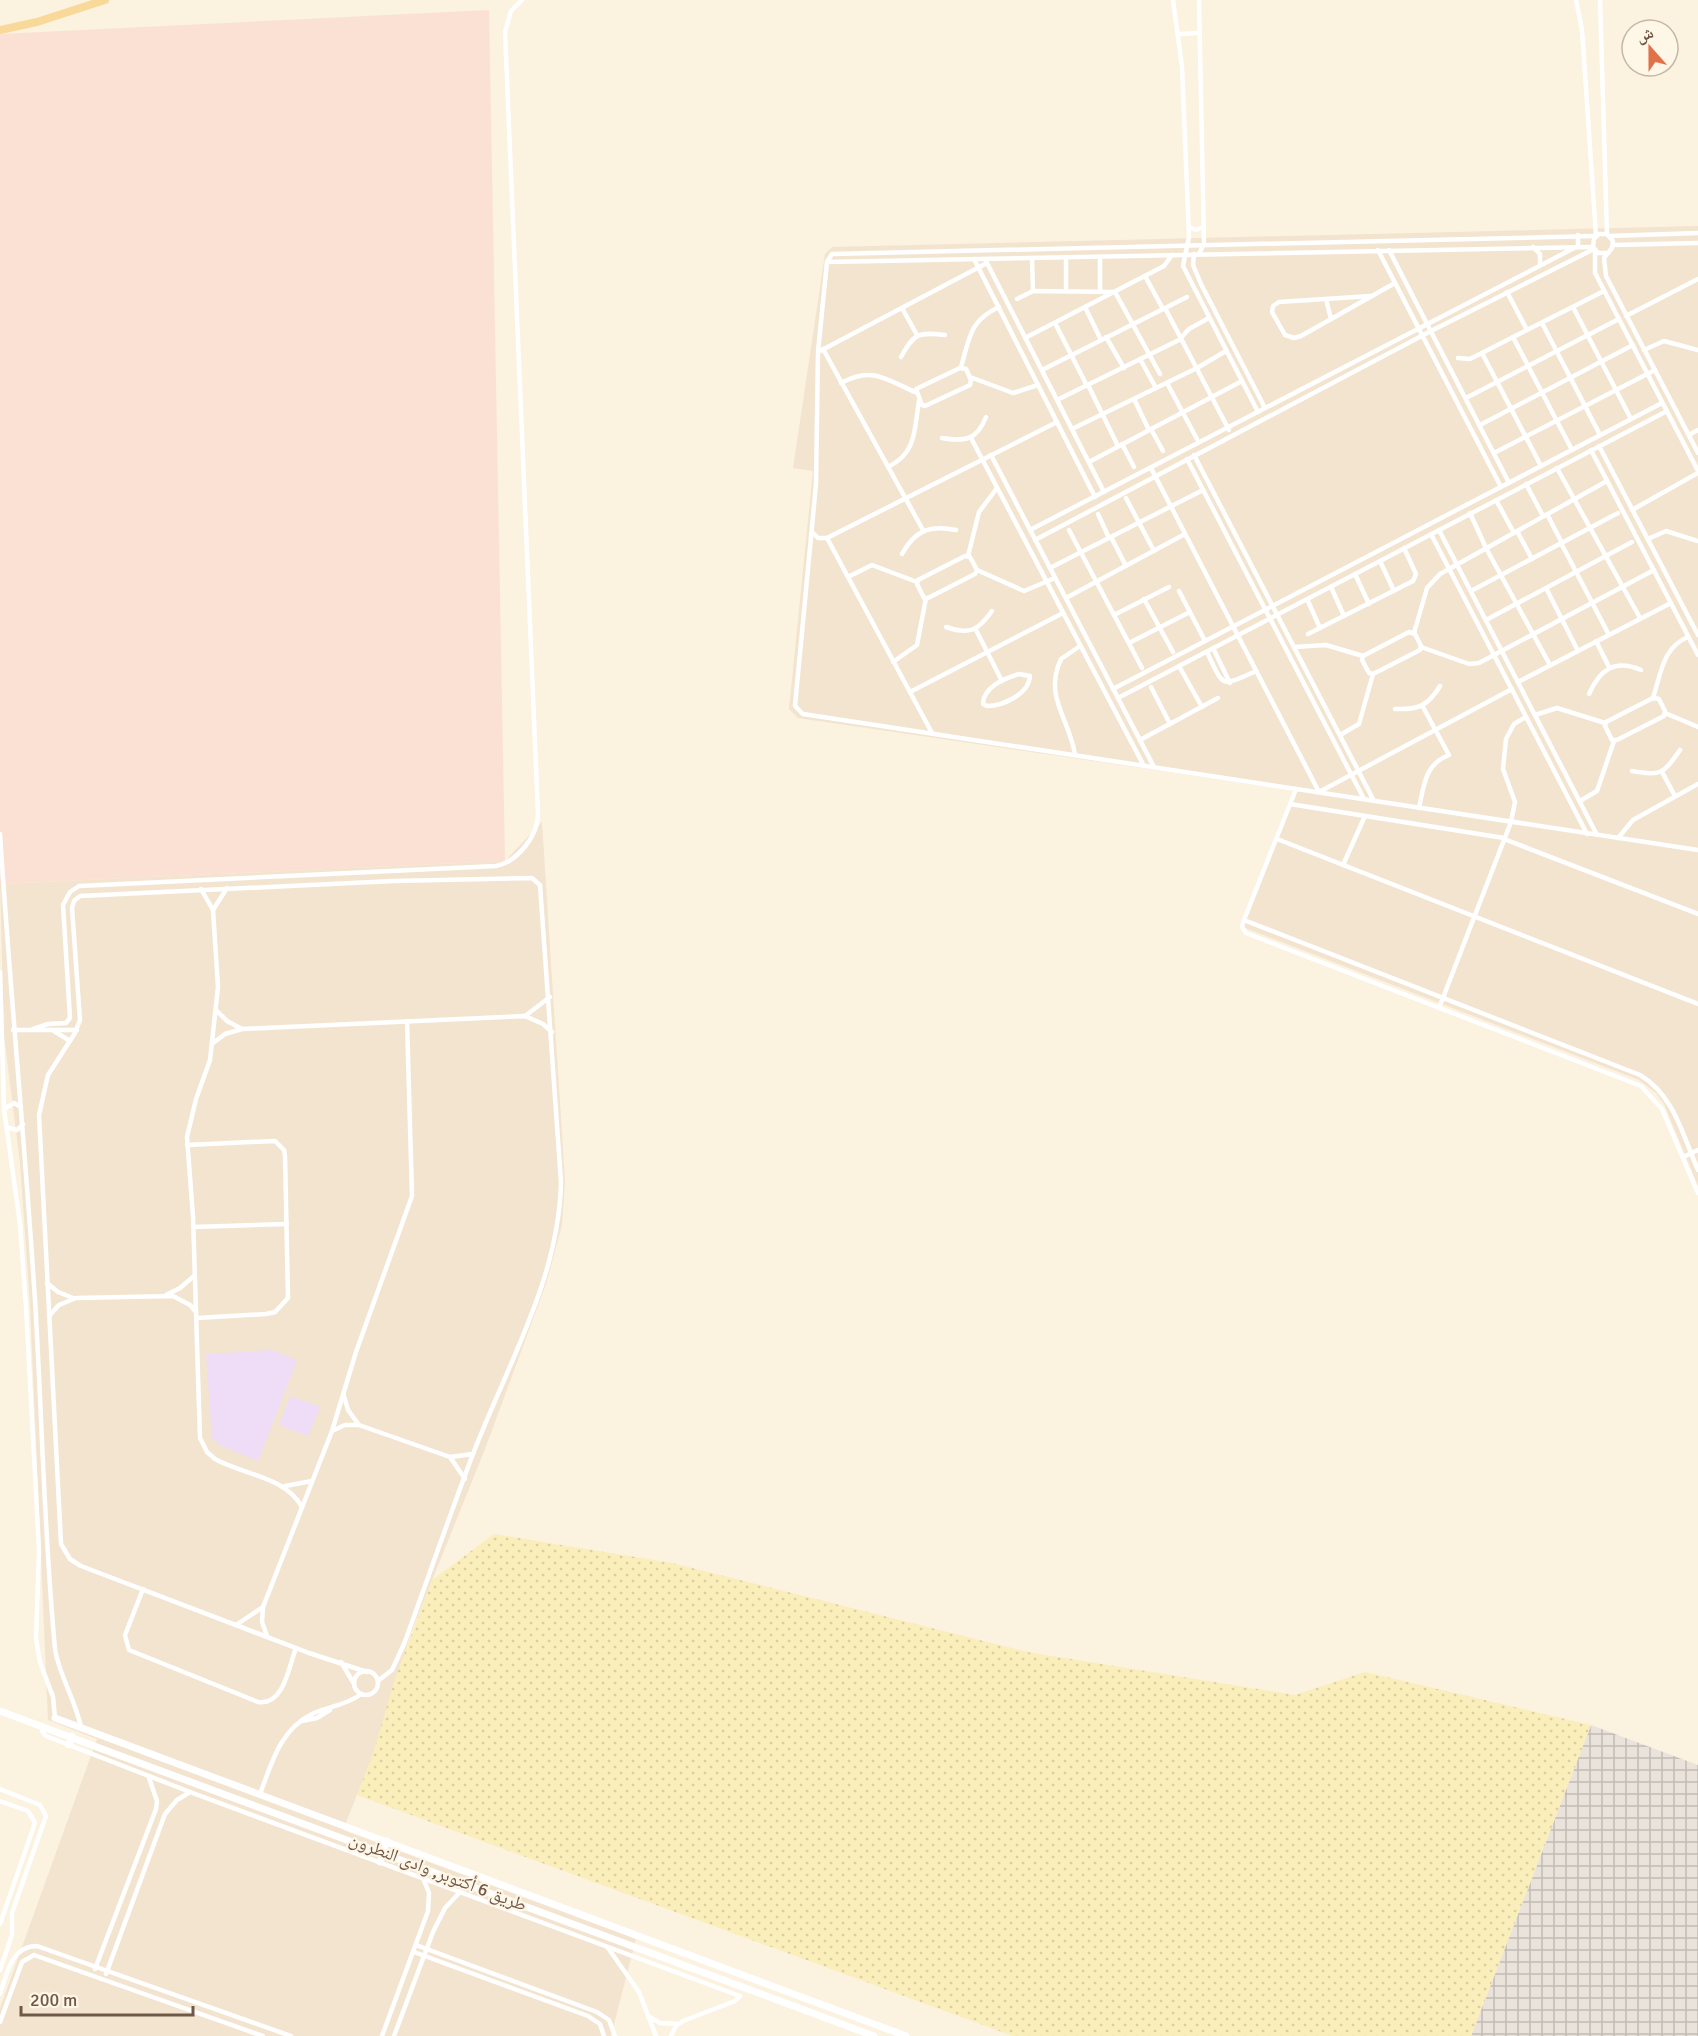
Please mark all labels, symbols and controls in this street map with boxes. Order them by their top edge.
north arrow [1620,18,1680,78]
text: ش [1633,23,1657,47]
street label: طريق 6 أكتوبر, وادى النطرون [346,1828,530,1916]
scale bar [21,1979,194,2017]
text: 200 m [30,1989,77,2011]

